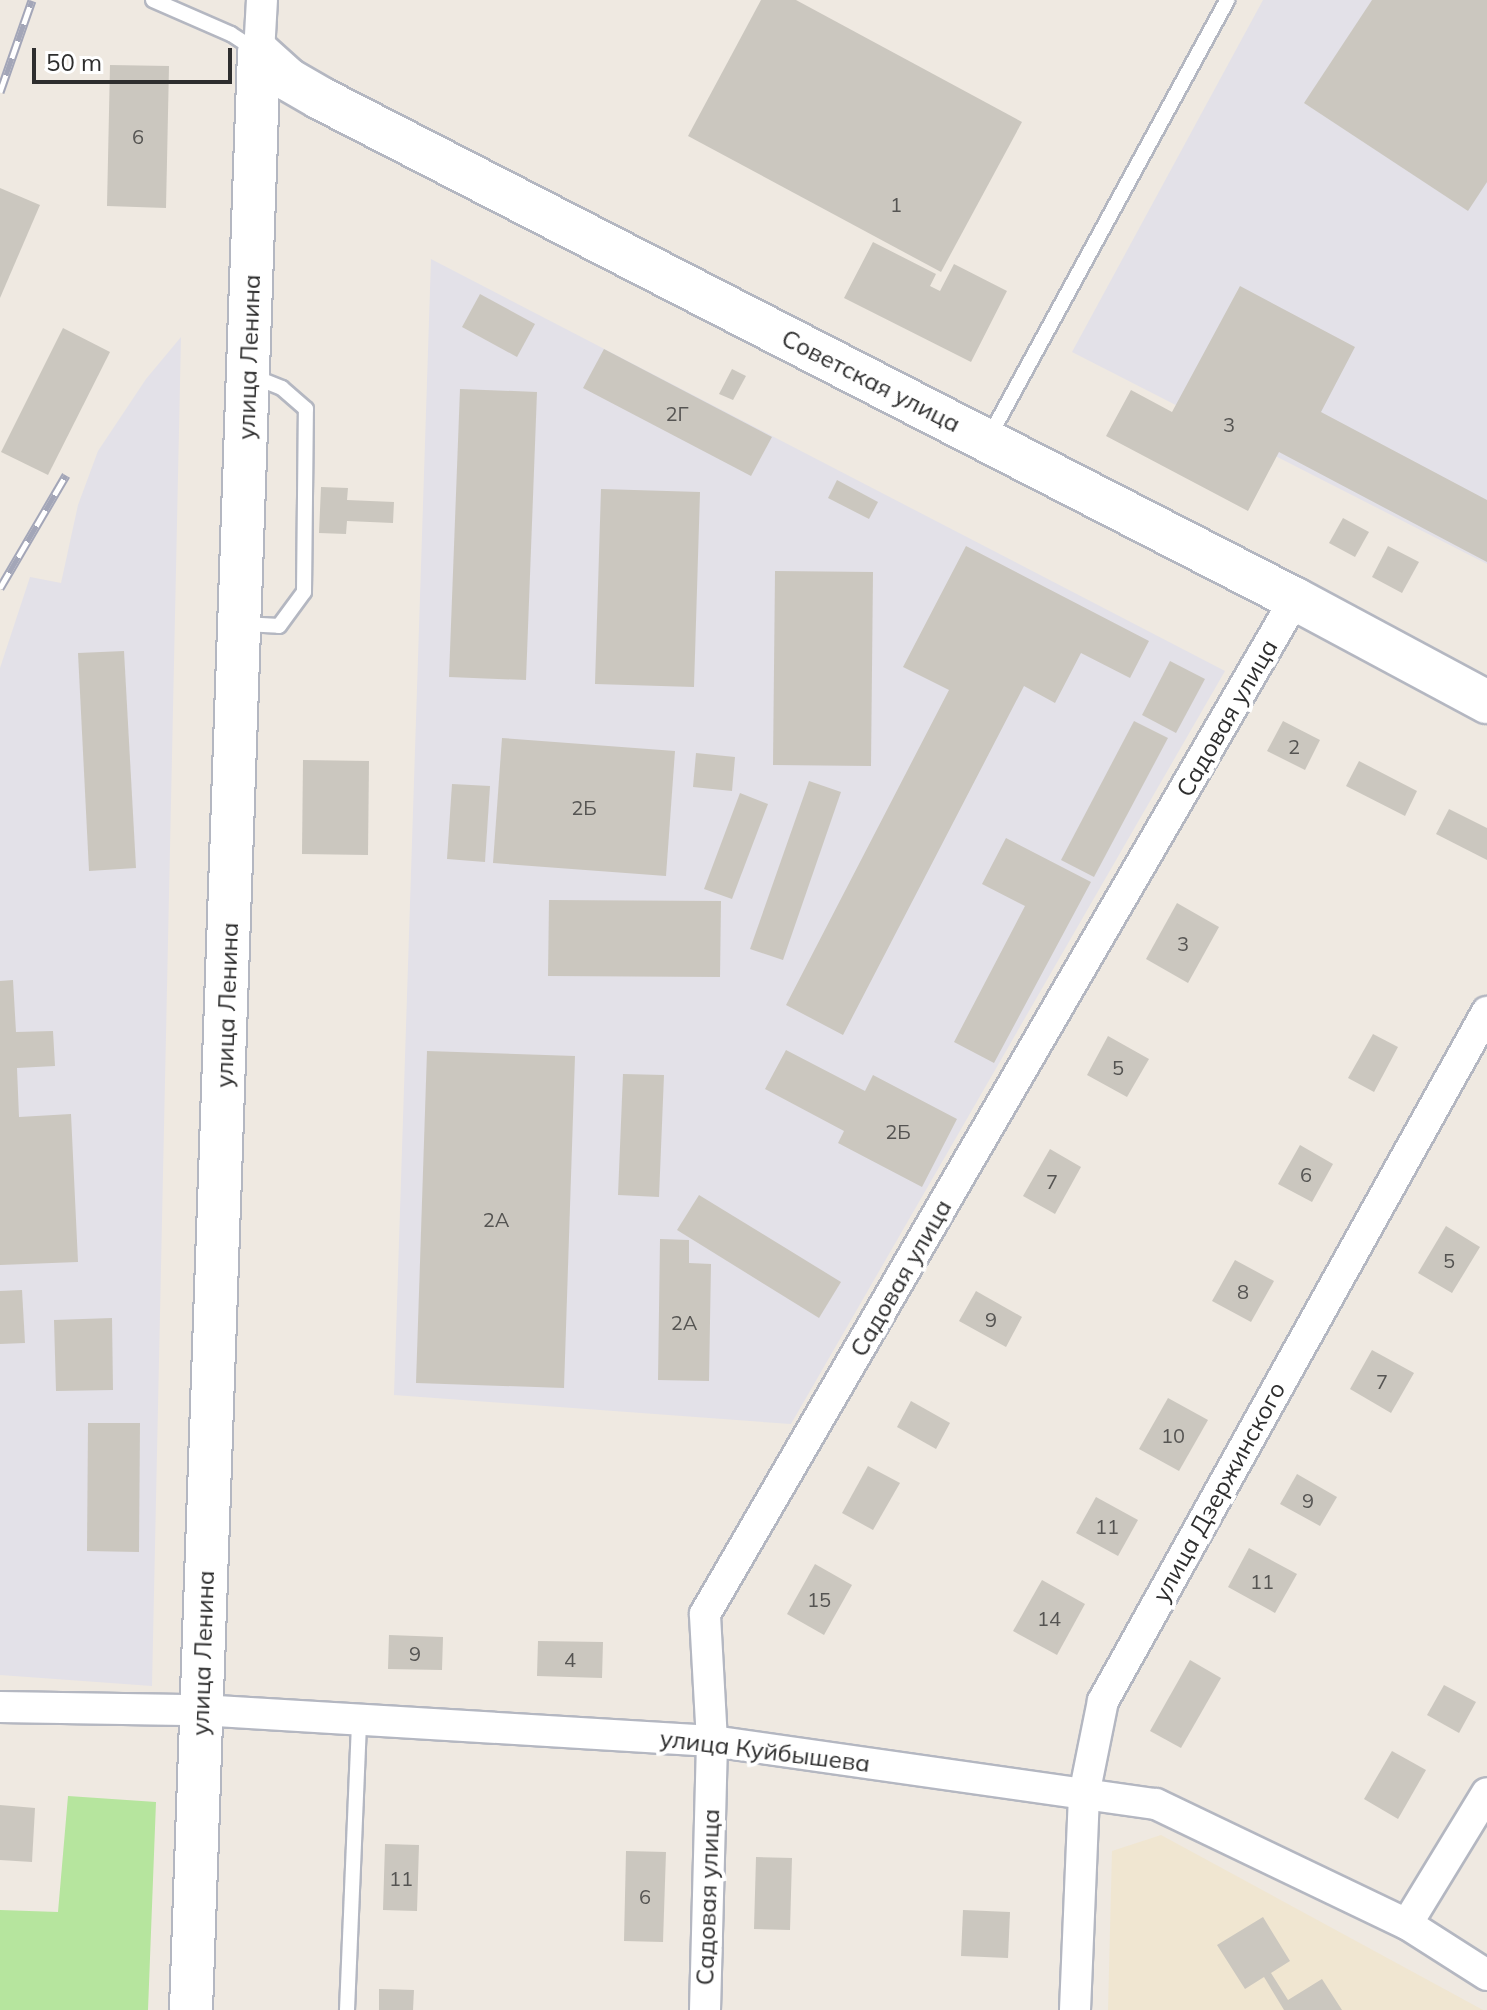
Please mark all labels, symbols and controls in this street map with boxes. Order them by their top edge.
scale bar [36,32,236,82]
text: 50 m [46,47,102,77]
house number: 6 [132,124,144,148]
house number: 1 [890,192,902,216]
street label: улица Ленина [232,274,266,440]
street label: Советская улица [777,324,965,438]
house number: 2Г [665,401,689,425]
house number: 3 [1223,412,1235,436]
street label: Садовая улица [1170,634,1284,802]
house number: 2 [1288,734,1300,758]
house number: 2Б [571,795,597,819]
street label: улица Ленина [210,922,244,1088]
house number: 3 [1177,931,1189,955]
house number: 5 [1112,1055,1124,1079]
house number: 2Б [885,1119,911,1143]
house number: 6 [1300,1162,1312,1186]
house number: 7 [1046,1169,1058,1193]
street label: Садовая улица [844,1194,958,1362]
house number: 2А [483,1207,509,1231]
house number: 5 [1443,1248,1455,1272]
house number: 8 [1237,1279,1249,1303]
house number: 9 [985,1307,997,1331]
house number: 2А [671,1310,697,1334]
house number: 7 [1376,1369,1388,1393]
street label: улица Дзержинского [1146,1377,1292,1607]
house number: 10 [1161,1423,1185,1447]
house number: 9 [1302,1488,1314,1512]
house number: 11 [1095,1514,1119,1538]
house number: 11 [1250,1569,1274,1593]
street label: улица Ленина [186,1570,220,1736]
house number: 15 [807,1587,831,1611]
house number: 14 [1037,1606,1061,1630]
house number: 9 [409,1641,421,1665]
house number: 4 [564,1647,576,1671]
street label: улица Куйбышева [658,1724,872,1778]
street label: Садовая улица [691,1808,725,1986]
house number: 11 [389,1866,413,1890]
house number: 6 [639,1884,651,1908]

